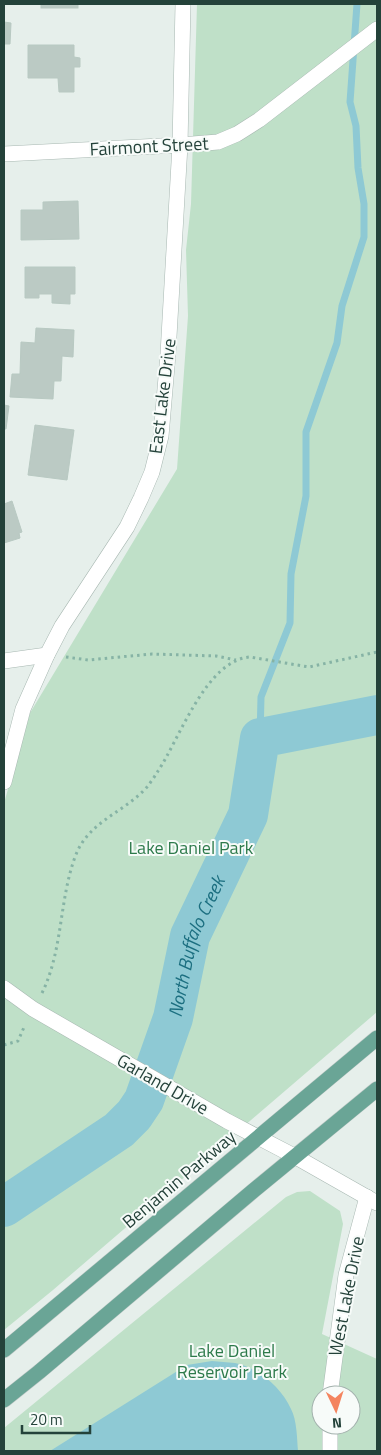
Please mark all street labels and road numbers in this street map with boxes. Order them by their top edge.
street label: Fairmont Street [89,129,210,163]
street label: East Lake Drive [142,337,182,455]
street label: Garland Drive [112,1047,214,1121]
street label: Benjamin Parkway [116,1123,242,1235]
street label: West Lake Drive [321,1234,371,1358]

